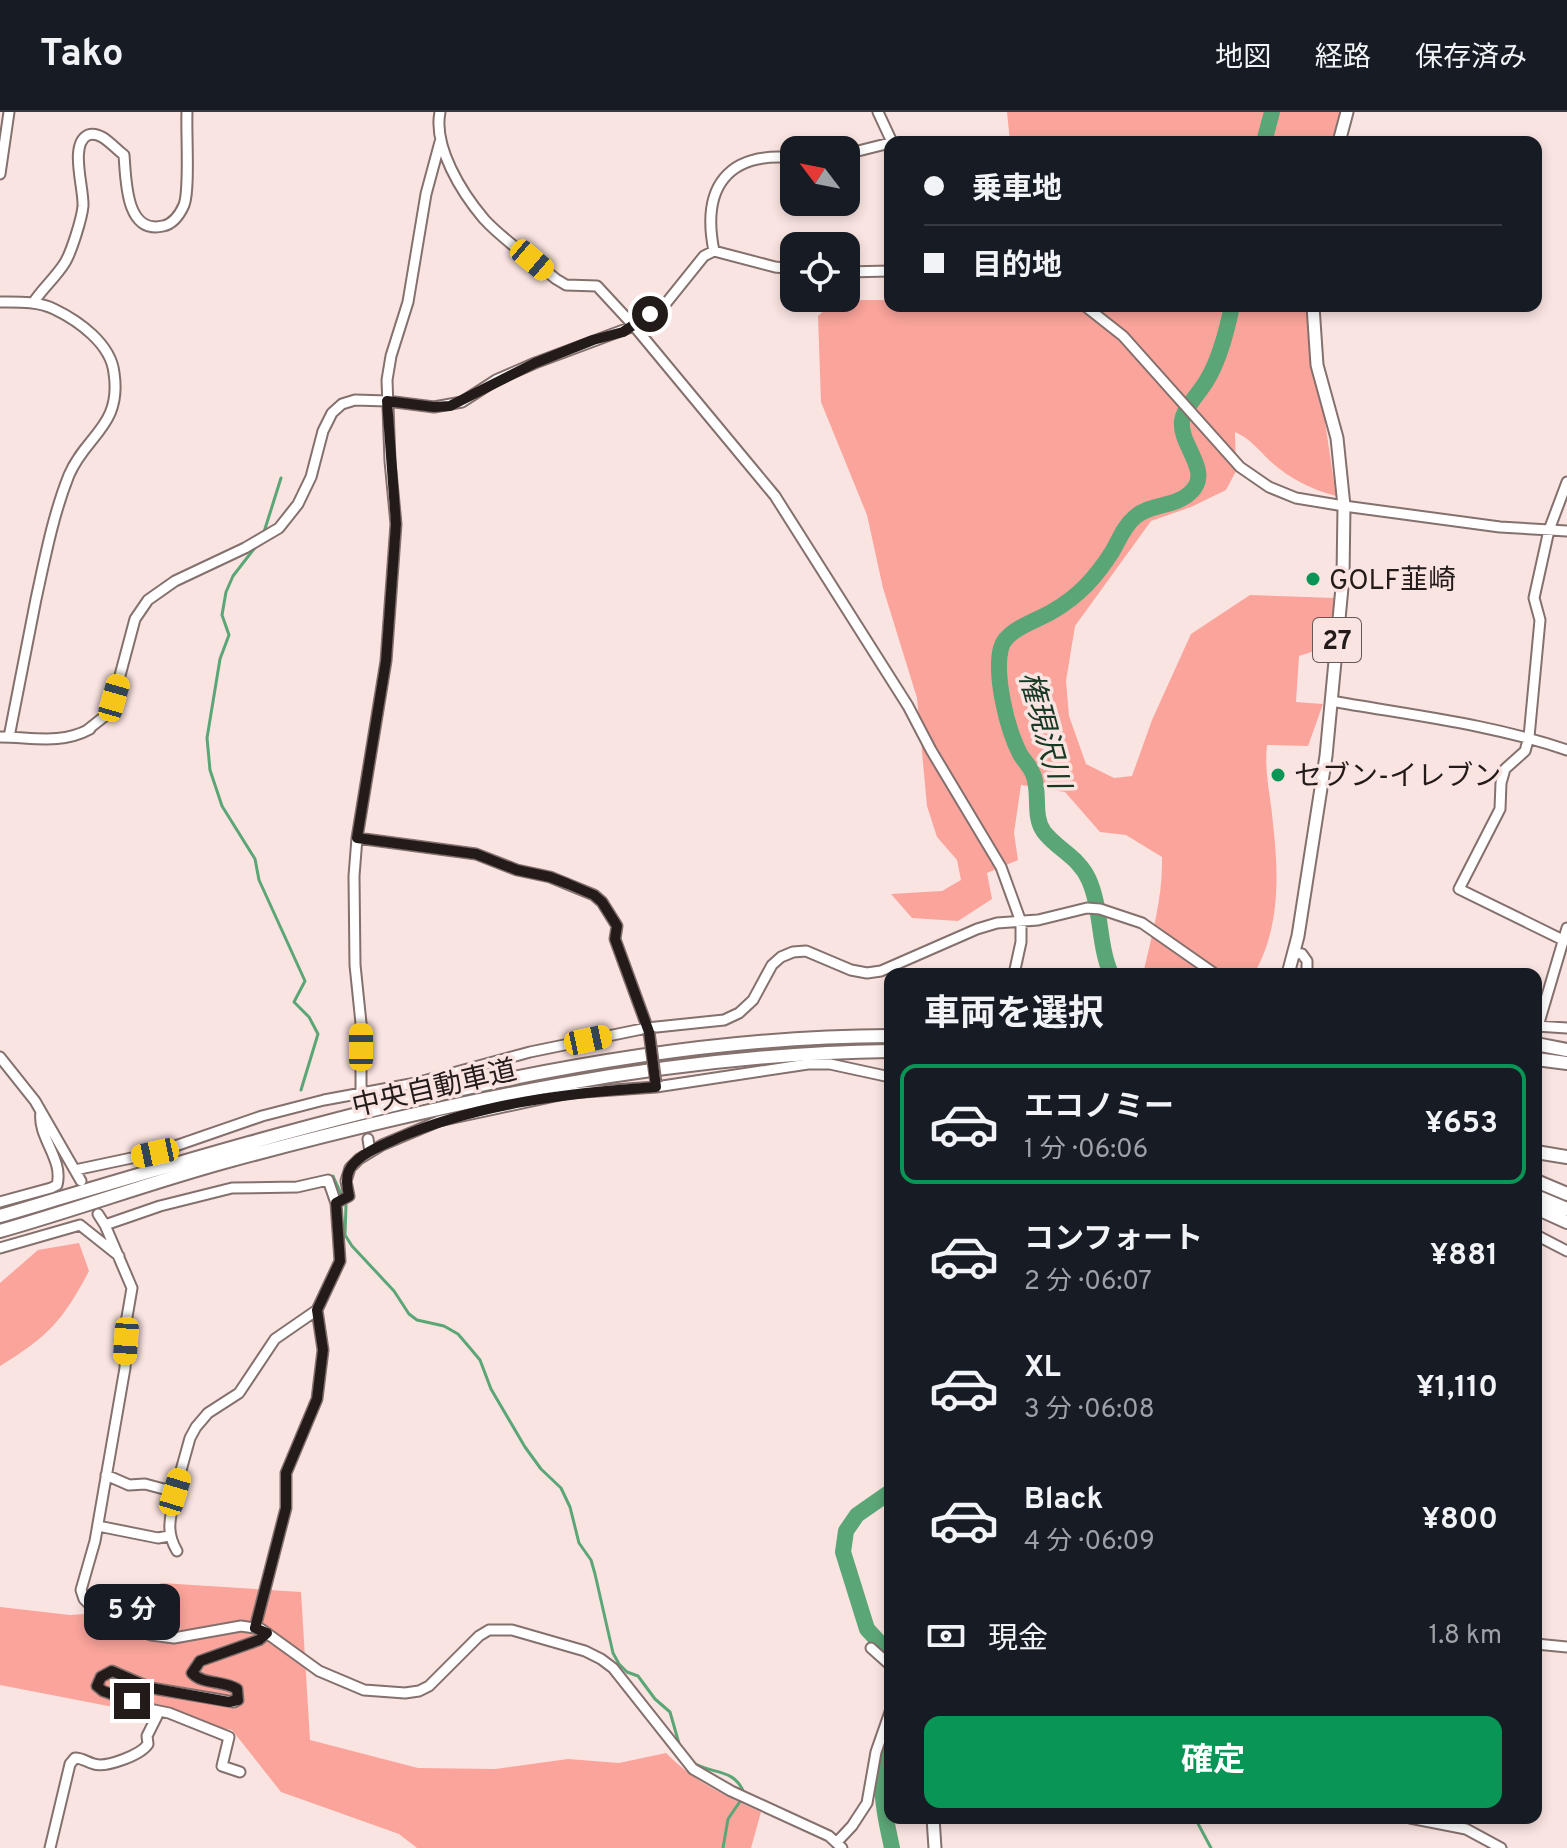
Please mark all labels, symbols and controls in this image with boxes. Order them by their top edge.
text: Tako [40,31,123,80]
text: 地図 [1215,41,1271,77]
text: 経路 [1315,41,1371,77]
text: 保存済み [1415,41,1527,77]
north arrow [780,136,860,216]
map controls [780,136,860,312]
text: 乗車地 [972,172,1062,209]
button: locate [780,232,860,312]
car [506,235,558,285]
text: 目的地 [972,249,1062,286]
route start [632,296,668,332]
place label: GOLF韮崎 [1329,564,1456,600]
marker: GOLF韮崎 [1304,570,1322,588]
road number: 27 [1313,618,1361,662]
water label: 権現沢川 [1009,668,1077,796]
car [96,672,132,724]
place label: セブン-イレブン [1294,760,1501,796]
marker: セブン-イレブン [1269,766,1287,784]
text: 車両を選択 [924,993,1104,1039]
car [349,1023,373,1071]
car [562,1023,614,1057]
street label: 中央自動車道 [349,1053,521,1126]
icon: car [928,1088,1000,1160]
text: エコノミー [1024,1090,1174,1127]
text: ¥653 [1425,1106,1498,1143]
text: 1 分 · 06:06 [1024,1134,1148,1167]
car [129,1136,181,1170]
icon: car [928,1220,1000,1292]
text: コンフォート [1024,1222,1203,1259]
text: ¥881 [1430,1238,1498,1275]
text: 2 分 · 06:07 [1024,1266,1152,1299]
car [112,1316,140,1366]
text: XL [1024,1350,1061,1387]
icon: car [928,1352,1000,1424]
text: ¥1,110 [1416,1370,1498,1407]
text: 3 分 · 06:08 [1024,1394,1155,1427]
car [157,1466,193,1518]
text: Black [1024,1482,1103,1519]
icon: car [928,1484,1000,1556]
text: ¥800 [1422,1502,1498,1539]
text: 4 分 · 06:09 [1024,1526,1155,1559]
callout: 5 分 [84,1585,180,1641]
text: 5 分 [108,1595,156,1628]
icon: cash [924,1614,968,1658]
text: 1.8 km [1429,1620,1502,1653]
text: 現金 [988,1622,1048,1659]
route end [114,1683,150,1719]
button: 確定 [924,1716,1502,1808]

